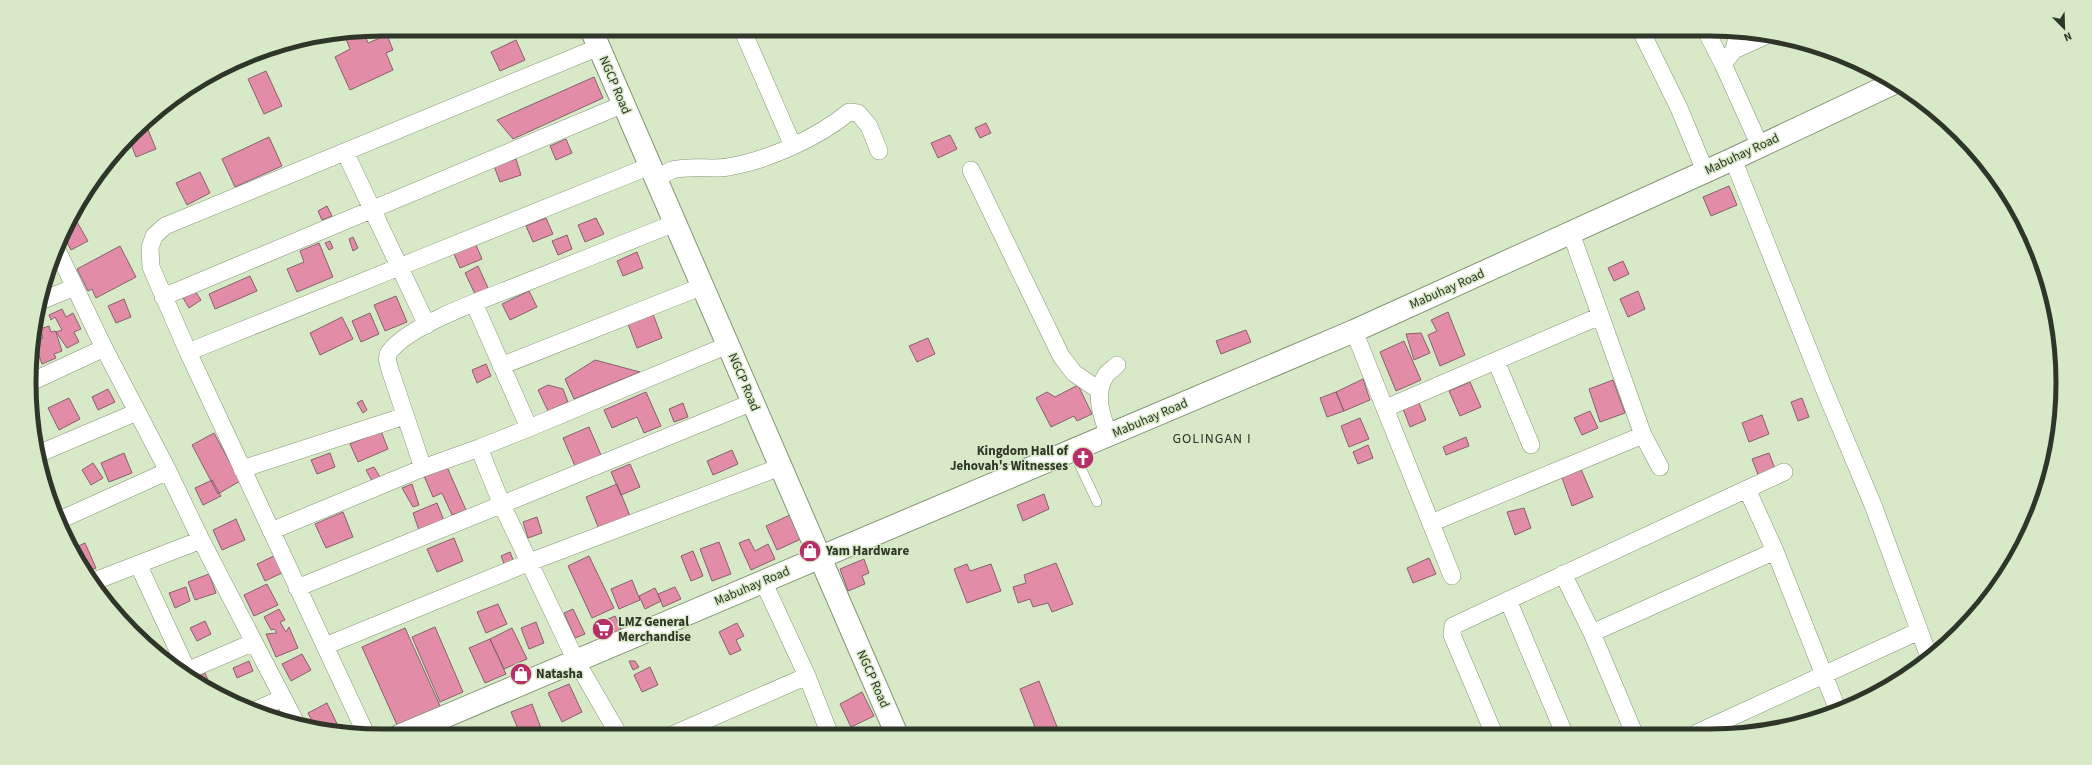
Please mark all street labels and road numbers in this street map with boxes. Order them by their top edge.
street label: NGCP Road [595,53,635,117]
street label: Mabuhay Road [1702,129,1782,179]
street label: Mabuhay Road [1407,264,1487,314]
street label: NGCP Road [724,350,764,414]
street label: Mabuhay Road [1109,394,1191,442]
street label: Mabuhay Road [711,562,793,610]
street label: NGCP Road [852,647,894,711]

